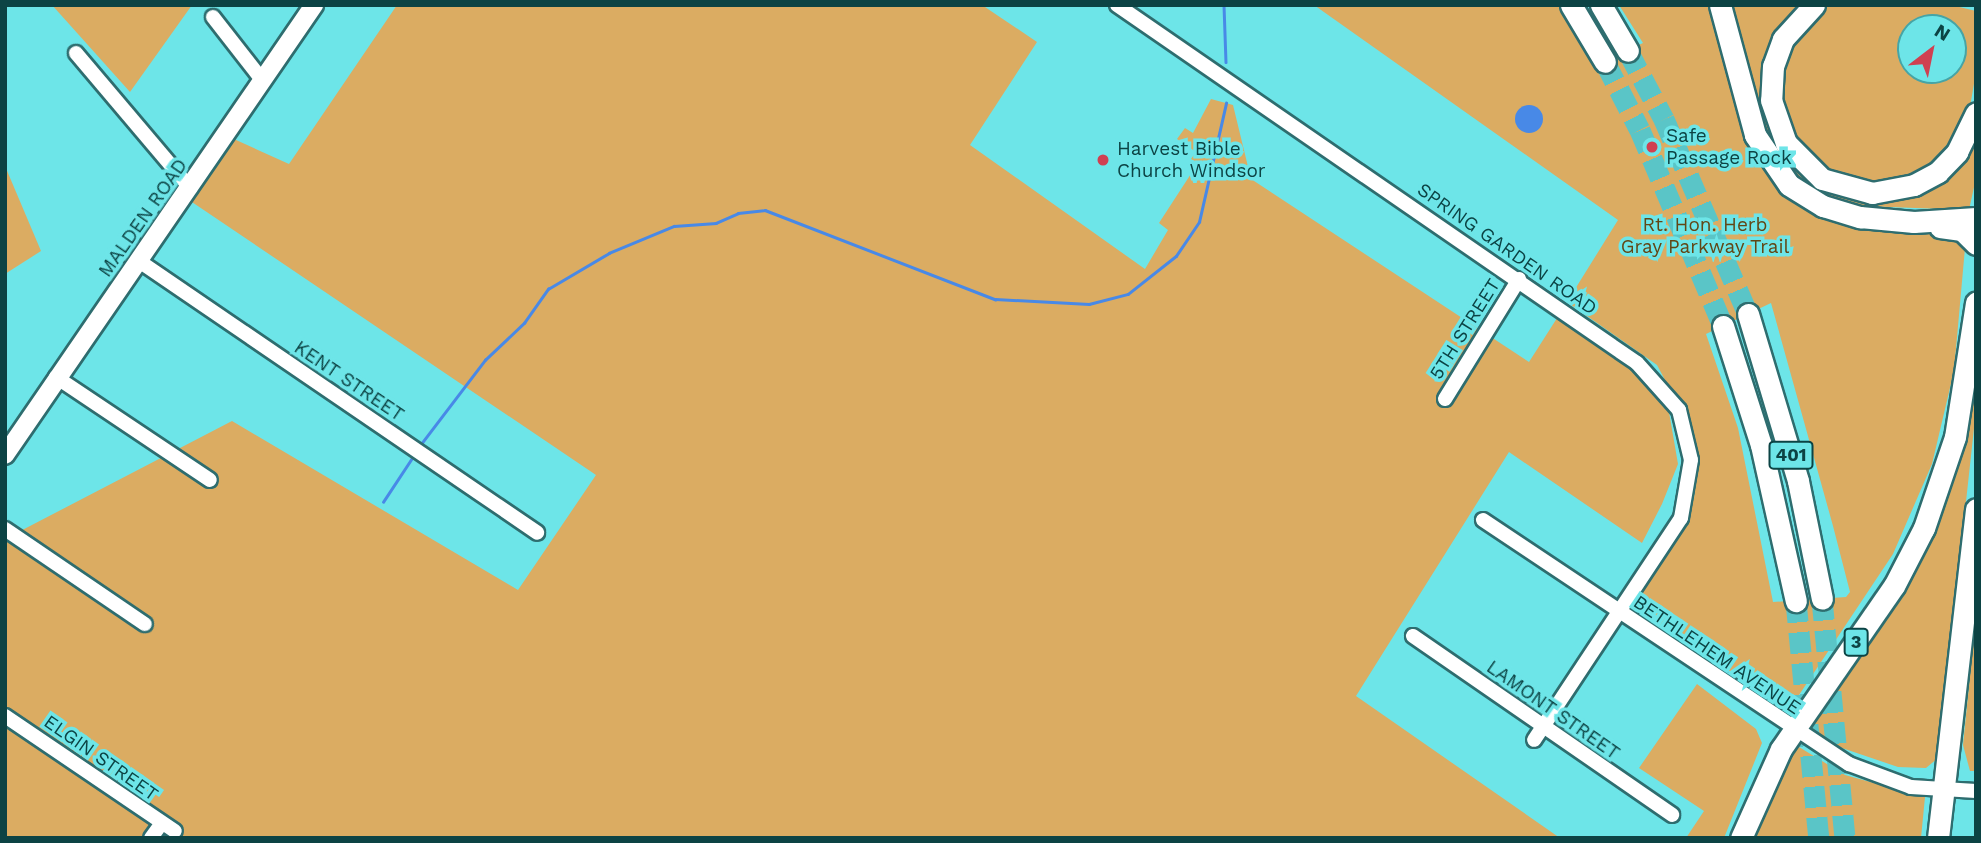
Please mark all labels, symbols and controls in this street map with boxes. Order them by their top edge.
north arrow [1897,14,1967,84]
text: N [1930,19,1954,46]
place label: Safe Passage Rock [1666,125,1792,169]
place label: Harvest Bible Church Windsor [1117,138,1266,182]
marker: Safe Passage Rock [1644,139,1660,155]
marker: Harvest Bible Church Windsor [1095,152,1111,168]
street label: MALDEN ROAD [94,155,192,281]
street label: SPRING GARDEN ROAD [1413,178,1601,320]
park label: Rt. Hon. Herb Gray Parkway Trail [1620,214,1790,258]
street label: 5TH STREET [1425,274,1505,384]
street label: KENT STREET [290,336,408,426]
road number: 401 [1768,440,1814,470]
street label: BETHLEHEM AVENUE [1629,590,1805,720]
road number: 3 [1842,628,1870,656]
street label: LAMONT STREET [1482,655,1624,765]
street label: ELGIN STREET [39,710,163,806]

